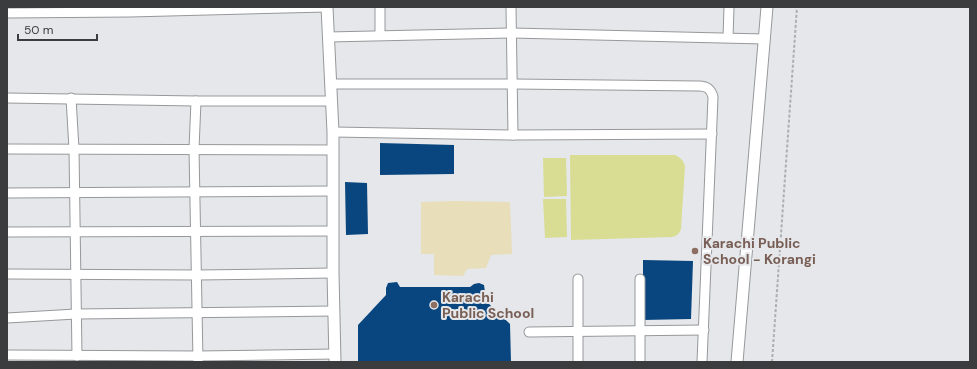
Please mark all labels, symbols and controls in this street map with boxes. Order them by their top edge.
scale bar [18,16,97,42]
text: 50 m [24,22,53,38]
place label: Karachi Public School - Korangi [703,234,816,268]
marker: Karachi Public School - Korangi [690,246,700,256]
place label: Karachi Public School [442,288,534,322]
marker: Karachi Public School [429,300,439,310]

